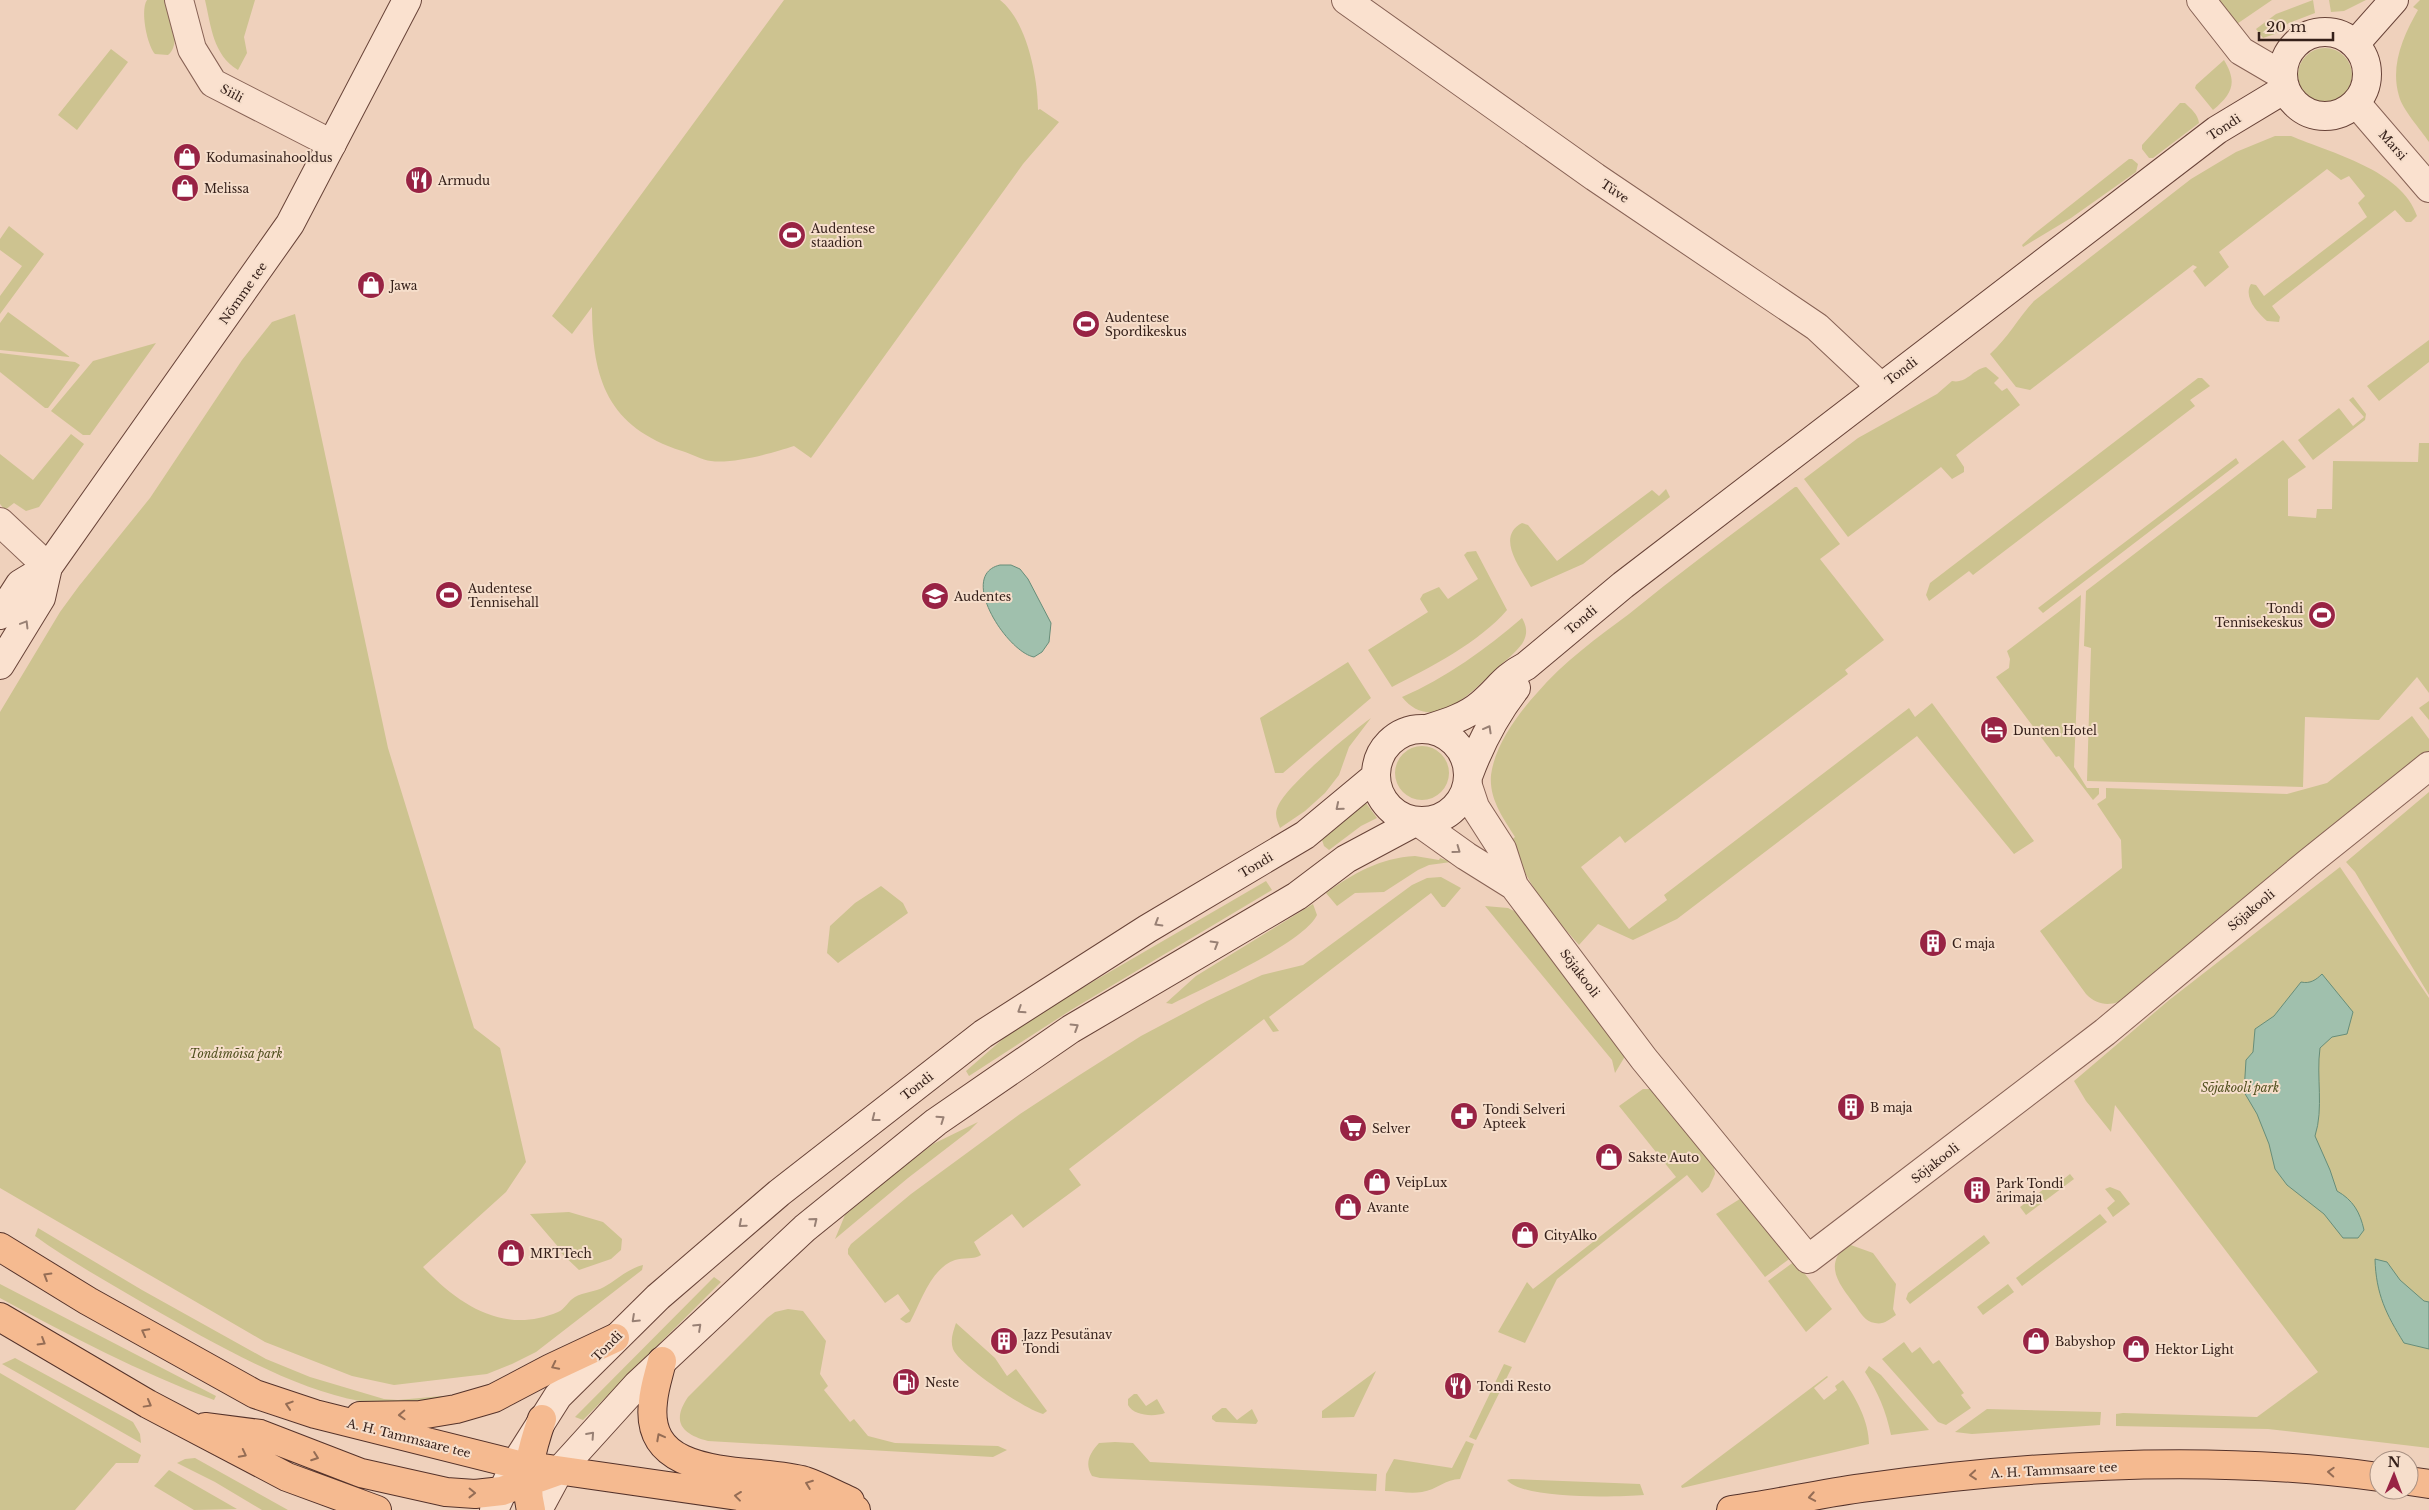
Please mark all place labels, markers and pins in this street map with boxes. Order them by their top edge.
shop icon: Kodumasinahooldus [172,142,202,172]
place label: Kodumasinahooldus [206,150,332,165]
restaurant icon: Armudu [404,165,434,195]
shop icon: Melissa [170,173,200,203]
place label: Armudu [437,173,490,188]
place label: Melissa [204,181,250,196]
sports icon: Audentese staadion [777,220,807,250]
place label: Audentese staadion [810,221,875,250]
shop icon: Jawa [356,270,386,300]
place label: Jawa [388,278,418,293]
sports icon: Audentese Spordikeskus [1071,309,1101,339]
place label: Audentese Spordikeskus [1104,310,1187,339]
sports icon: Audentese Tennisehall [434,580,464,610]
place label: Audentese Tennisehall [467,581,539,610]
school or university icon: Audentes [920,581,950,611]
place label: Audentes [953,589,1011,604]
sports icon: Tondi Tennisekeskus [2307,600,2337,630]
place label: Tondi Tennisekeskus [2215,601,2303,630]
hotel icon: Dunten Hotel [1979,715,2009,745]
place label: Dunten Hotel [2013,723,2097,738]
building icon: C maja [1918,928,1948,958]
place label: C maja [1952,936,1995,951]
building icon: B maja [1836,1092,1866,1122]
place label: B maja [1870,1100,1913,1115]
pharmacy icon: Tondi Selveri Apteek [1449,1101,1479,1131]
place label: Tondi Selveri Apteek [1482,1102,1565,1131]
supermarket icon: Selver [1338,1113,1368,1143]
place label: Selver [1372,1121,1410,1136]
shop icon: Sakste Auto [1594,1142,1624,1172]
place label: Sakste Auto [1628,1150,1699,1165]
shop icon: VeipLux [1362,1167,1392,1197]
place label: VeipLux [1395,1175,1448,1190]
building icon: Park Tondi ärimaja [1962,1175,1992,1205]
place label: Park Tondi ärimaja [1996,1176,2063,1205]
shop icon: Avante [1333,1192,1363,1222]
place label: Avante [1366,1200,1409,1215]
shop icon: CityAlko [1510,1220,1540,1250]
place label: CityAlko [1544,1228,1597,1243]
shop icon: MRTTech [496,1238,526,1268]
place label: MRTTech [530,1246,592,1261]
building icon: Jazz Pesutänav Tondi [989,1326,1019,1356]
shop icon: Babyshop [2021,1326,2051,1356]
place label: Jazz Pesutänav Tondi [1021,1327,1113,1356]
place label: Babyshop [2055,1334,2116,1349]
shop icon: Hektor Light [2121,1334,2151,1364]
place label: Hektor Light [2155,1342,2235,1357]
fuel station icon: Neste [891,1367,921,1397]
restaurant icon: Tondi Resto [1443,1371,1473,1401]
place label: Neste [925,1375,959,1390]
place label: Tondi Resto [1477,1379,1551,1394]

